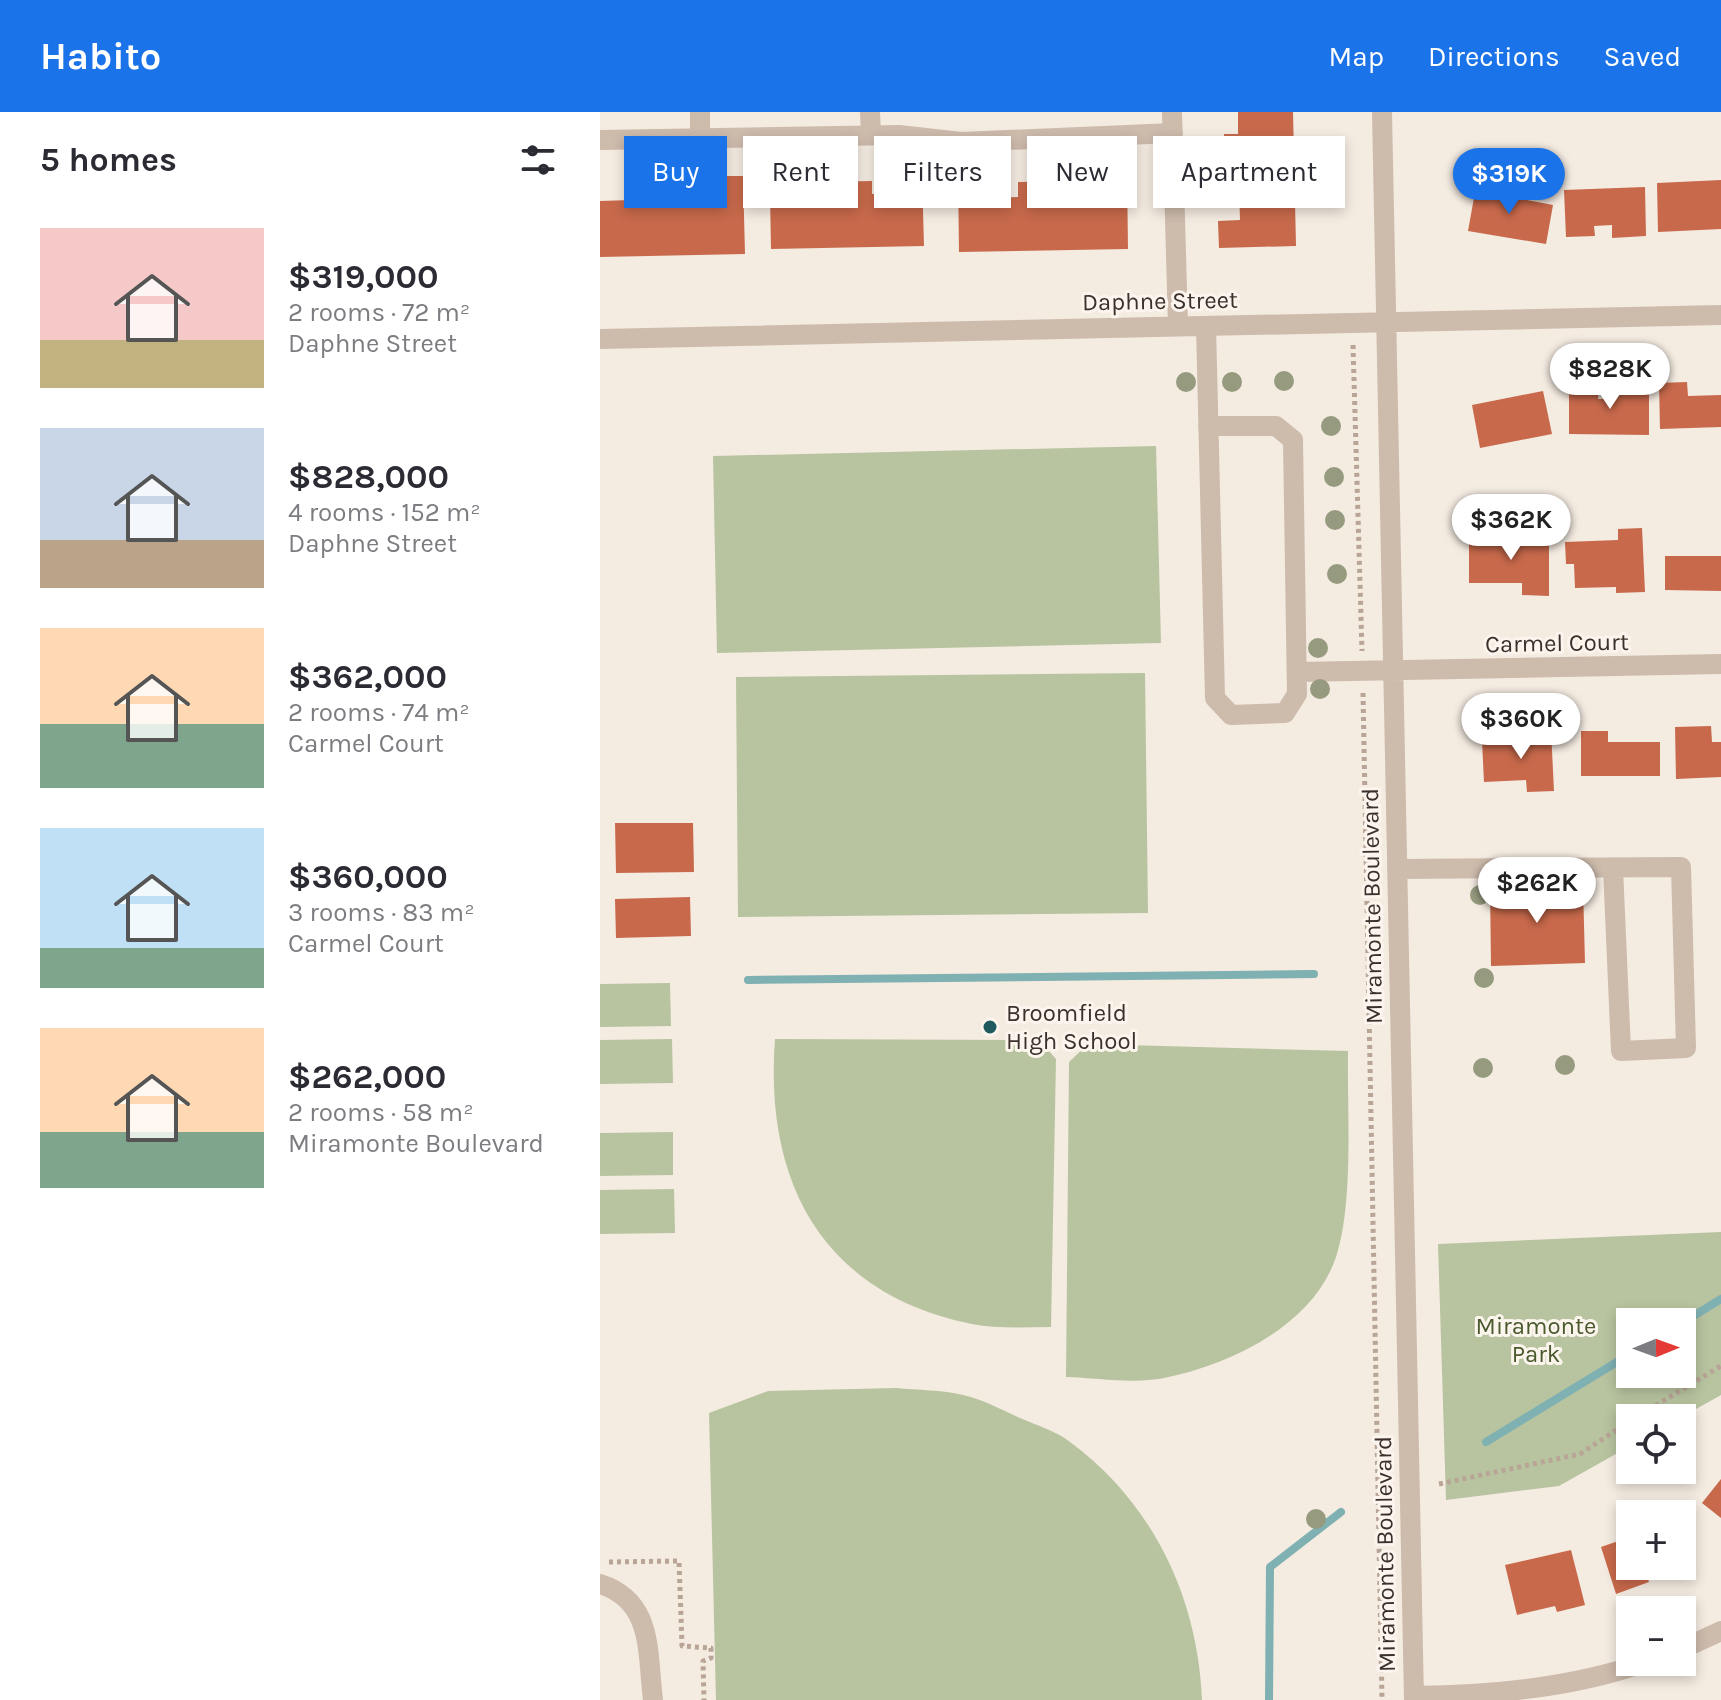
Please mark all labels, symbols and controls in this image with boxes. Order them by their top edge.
text: Habito [40,34,161,79]
text: Map [1329,40,1384,73]
text: Directions [1428,40,1560,73]
text: Saved [1604,40,1681,73]
chip: Buy [624,136,727,208]
chip: Rent [743,136,858,208]
chip: Filters [874,136,1011,208]
chip: New [1027,136,1137,208]
chip: Apartment [1153,136,1345,208]
icon: filters [516,138,560,182]
text: 5 homes [40,140,177,180]
pin: $319K [1453,148,1565,216]
text: $319K [1471,158,1547,189]
text: $319,000 [288,257,439,297]
icon: home [104,260,200,356]
street label: Daphne Street [1082,286,1238,316]
text: 2 rooms · 72 m² [288,297,470,328]
text: Daphne Street [288,328,457,359]
pin: $828K [1554,343,1666,411]
text: $828K [1568,353,1652,384]
text: $828,000 [288,457,449,497]
icon: home [104,460,200,556]
pin: $362K [1455,494,1567,562]
text: 4 rooms · 152 m² [288,497,481,528]
text: $362K [1470,504,1552,535]
text: Daphne Street [288,528,457,559]
street label: Carmel Court [1485,628,1629,658]
text: $362,000 [288,657,447,697]
icon: home [104,660,200,756]
pin: $360K [1465,693,1577,761]
text: 2 rooms · 74 m² [288,697,470,728]
text: $360K [1479,703,1563,734]
text: Carmel Court [288,728,444,759]
street label: Miramonte Boulevard [1356,788,1388,1024]
text: $360,000 [288,857,448,897]
pin: $262K [1481,857,1593,925]
icon: home [104,860,200,956]
text: $262K [1496,867,1578,898]
text: 3 rooms · 83 m² [288,897,475,928]
text: Carmel Court [288,928,444,959]
place label: Broomfield High School [1006,999,1137,1055]
marker: Broomfield High School [981,1018,999,1036]
text: $262,000 [288,1057,446,1097]
icon: home [104,1060,200,1156]
text: 2 rooms · 58 m² [288,1097,474,1128]
text: Miramonte Boulevard [288,1128,544,1159]
north arrow [1616,1308,1696,1388]
map controls [1616,1308,1696,1676]
park label: Miramonte Park [1476,1312,1596,1368]
button: locate [1616,1404,1696,1484]
street label: Miramonte Boulevard [1369,1436,1401,1672]
button: + [1616,1500,1696,1580]
button: − [1616,1596,1696,1676]

